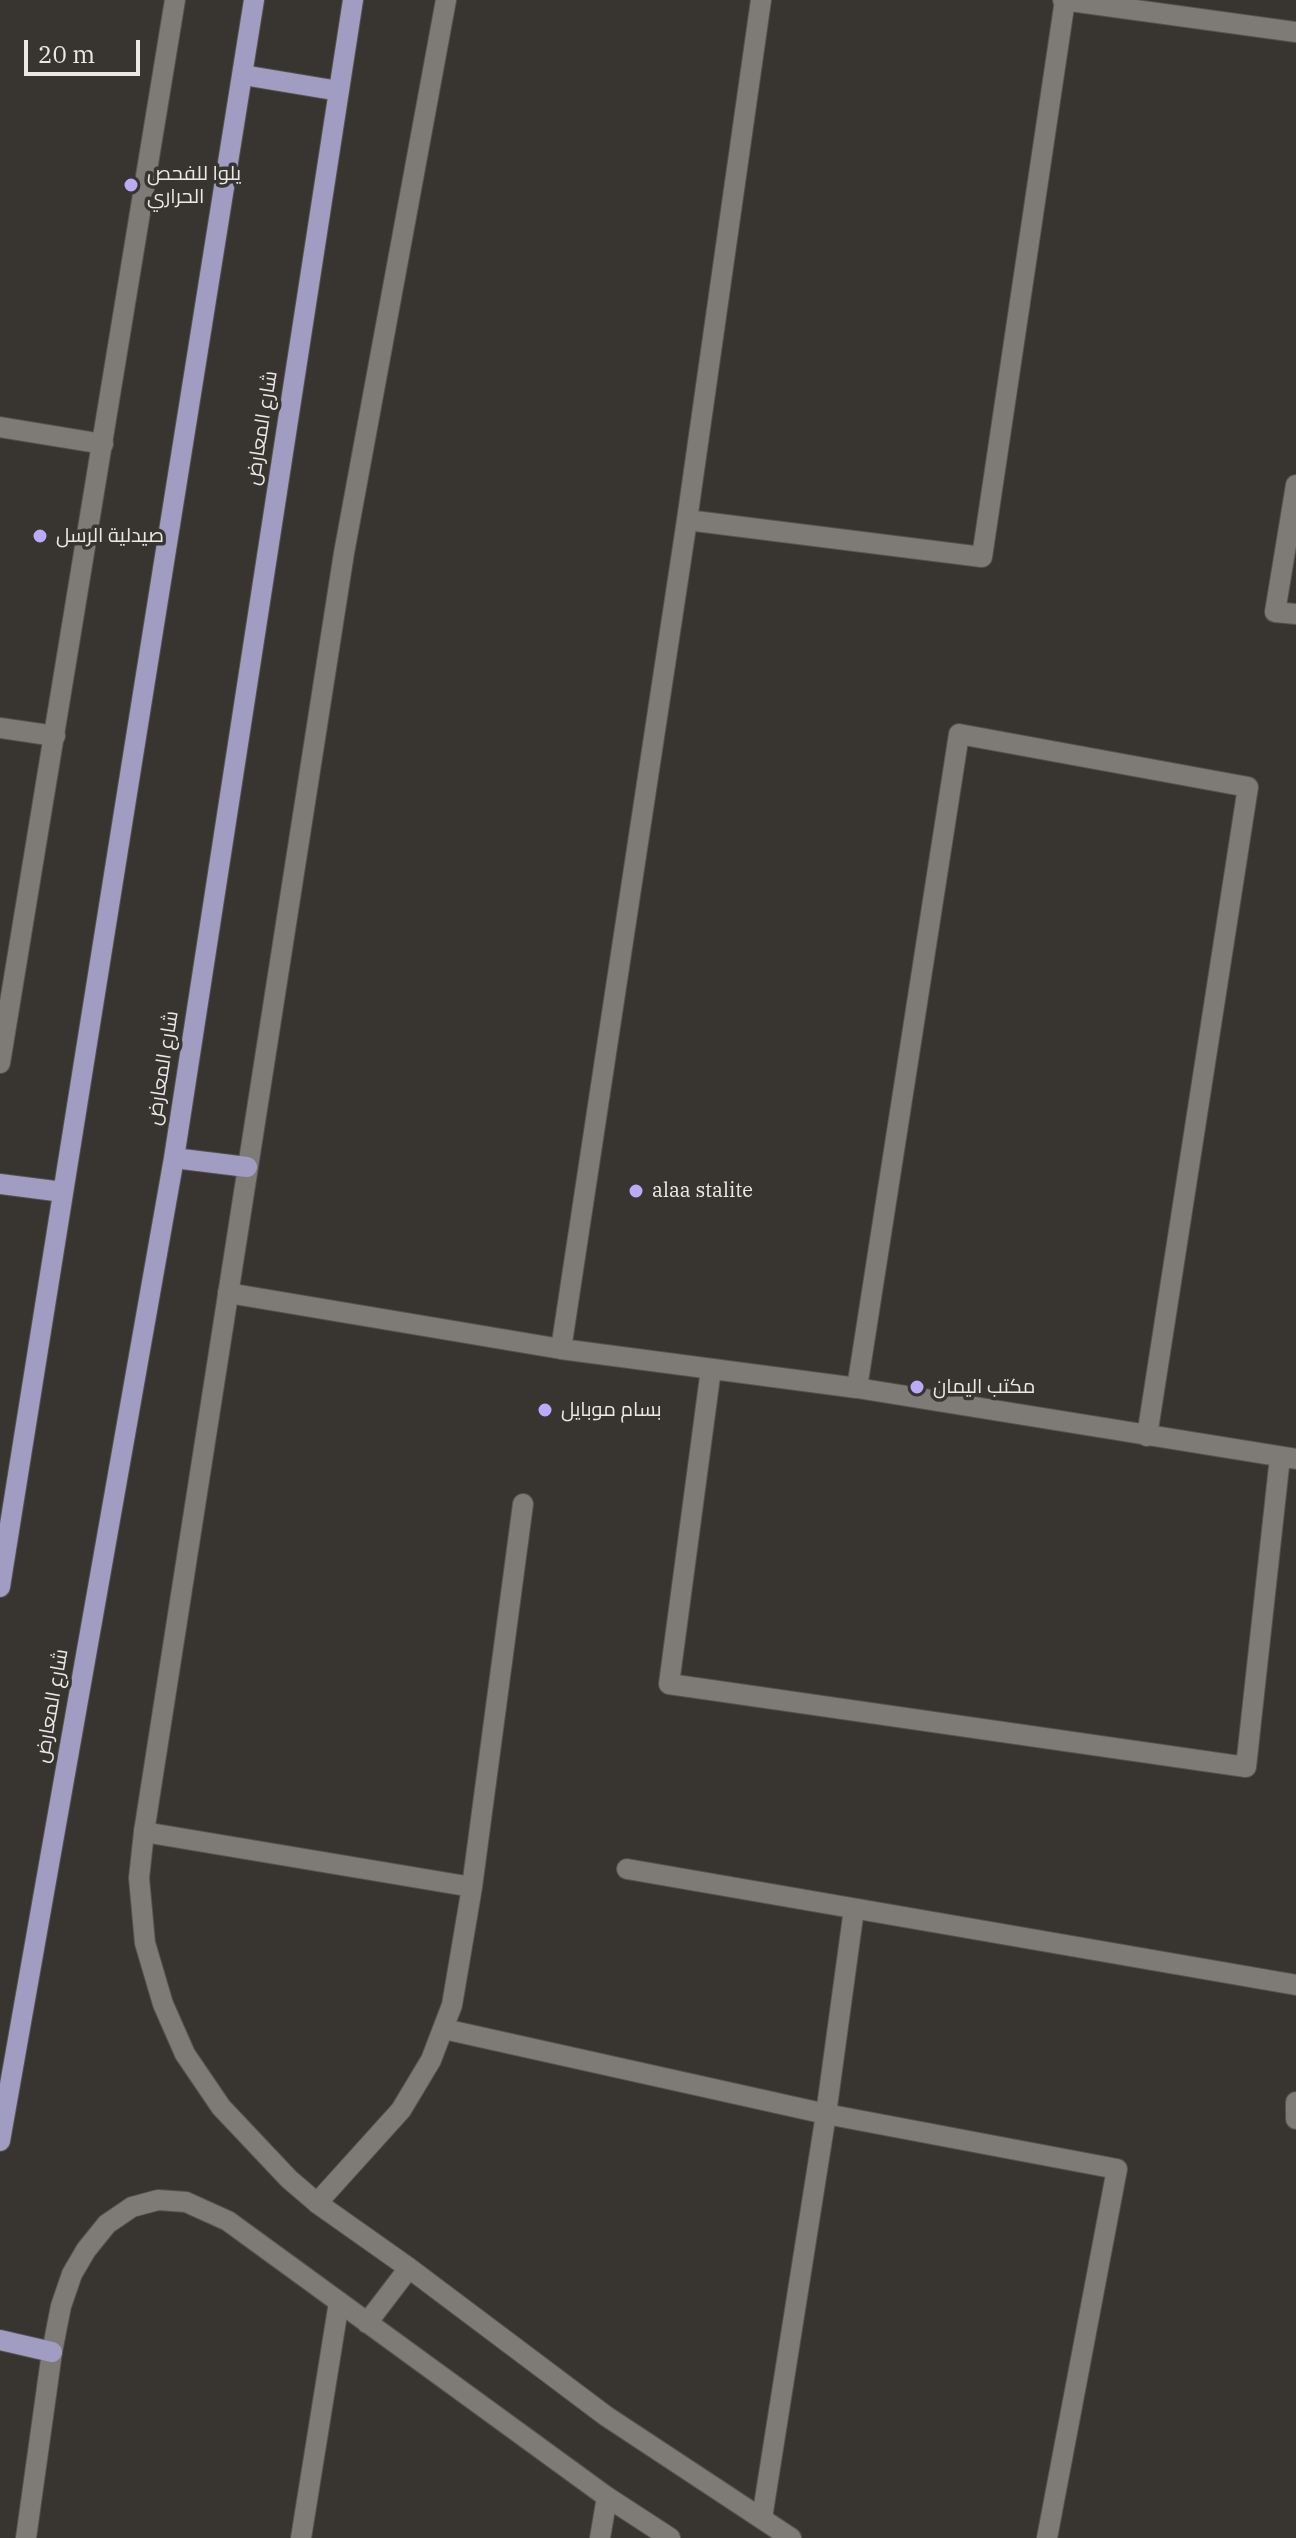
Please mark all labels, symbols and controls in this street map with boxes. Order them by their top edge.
scale bar [28,24,144,74]
text: 20 m [38,38,95,70]
place label: يلوا للفحص الحراري [147,162,241,209]
marker: يلوا للفحص الحراري [122,176,140,194]
street label: شارع المعارض [241,369,283,487]
place label: صيدلية الرسل [56,524,164,548]
marker: صيدلية الرسل [31,527,49,545]
street label: شارع المعارض [142,1009,184,1127]
place label: alaa stalite [652,1179,753,1203]
marker: alaa stalite [627,1182,645,1200]
place label: مكتب اليمان [933,1375,1035,1399]
marker: مكتب اليمان [908,1378,926,1396]
place label: بسام موبايل [561,1398,662,1422]
marker: بسام موبايل [536,1401,554,1419]
street label: شارع المعارض [30,1647,74,1765]

